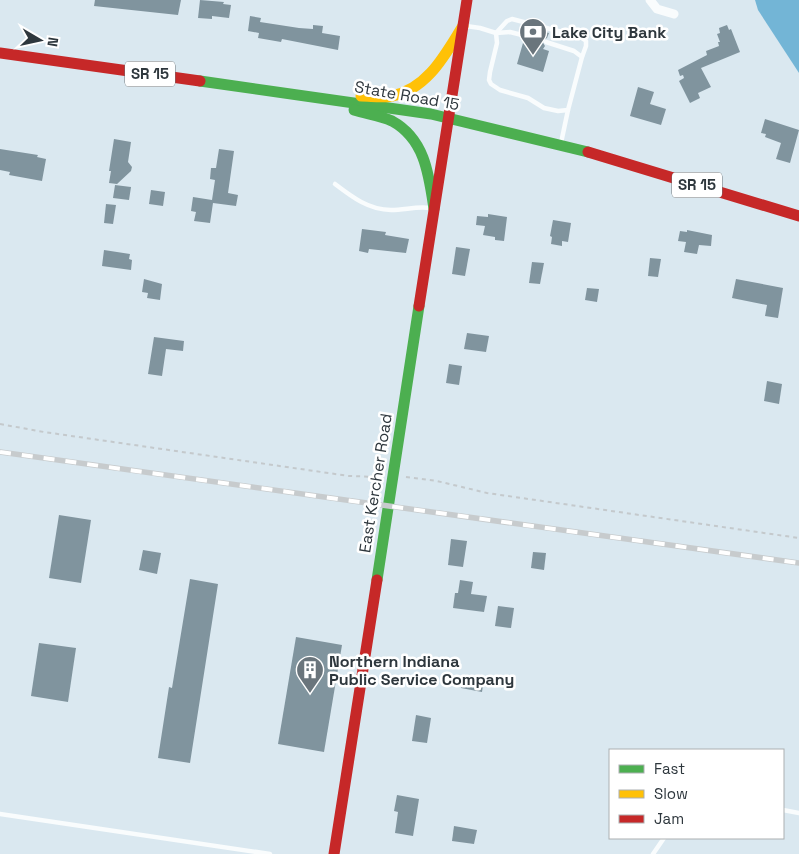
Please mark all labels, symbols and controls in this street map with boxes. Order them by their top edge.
north arrow [15,15,65,65]
bank icon: Lake City Bank [518,17,548,56]
place label: Lake City Bank [552,22,666,43]
text: N [43,36,62,48]
road number: SR 15 [125,62,175,86]
street label: State Road 15 [353,76,461,115]
road number: SR 15 [672,172,722,198]
street label: East Kercher Road [354,412,397,554]
place label: Northern Indiana Public Service Company [329,651,514,690]
building icon: Northern Indiana Public Service Company [295,655,325,694]
legend [609,749,784,839]
text: Fast [654,759,685,778]
text: Slow [654,784,688,803]
text: Jam [654,809,684,828]

